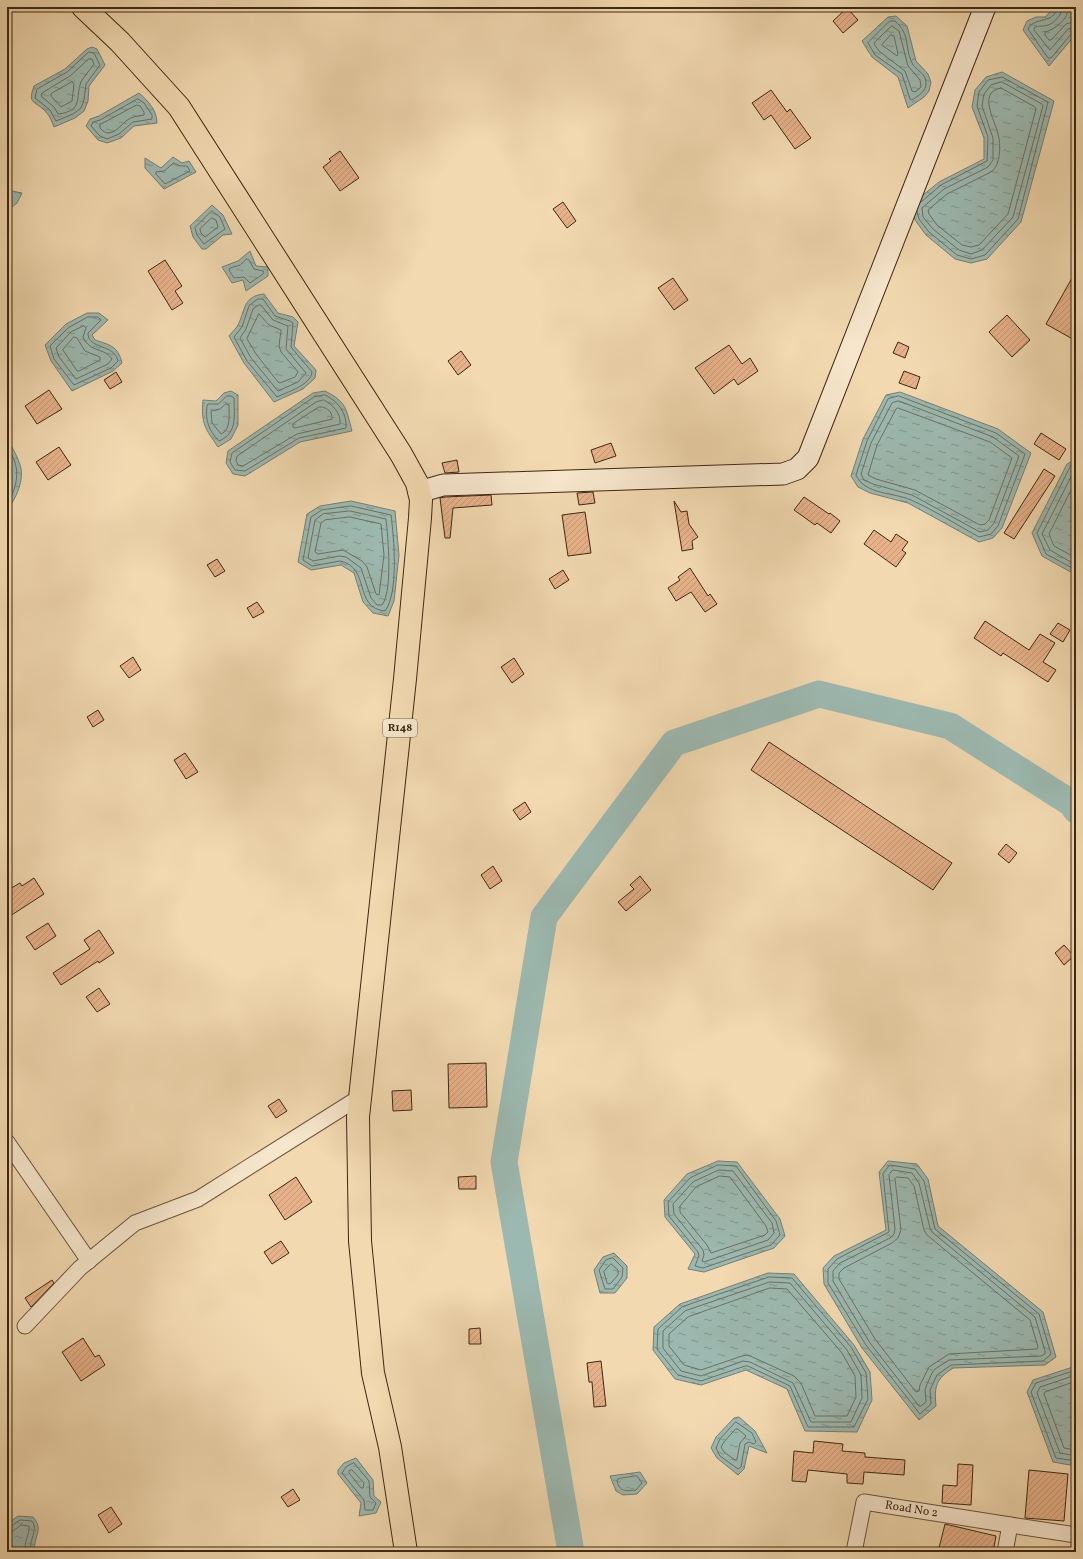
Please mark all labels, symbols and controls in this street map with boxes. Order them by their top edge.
road number: R148 [383,719,417,737]
street label: Road No 2 [884,1497,939,1522]

